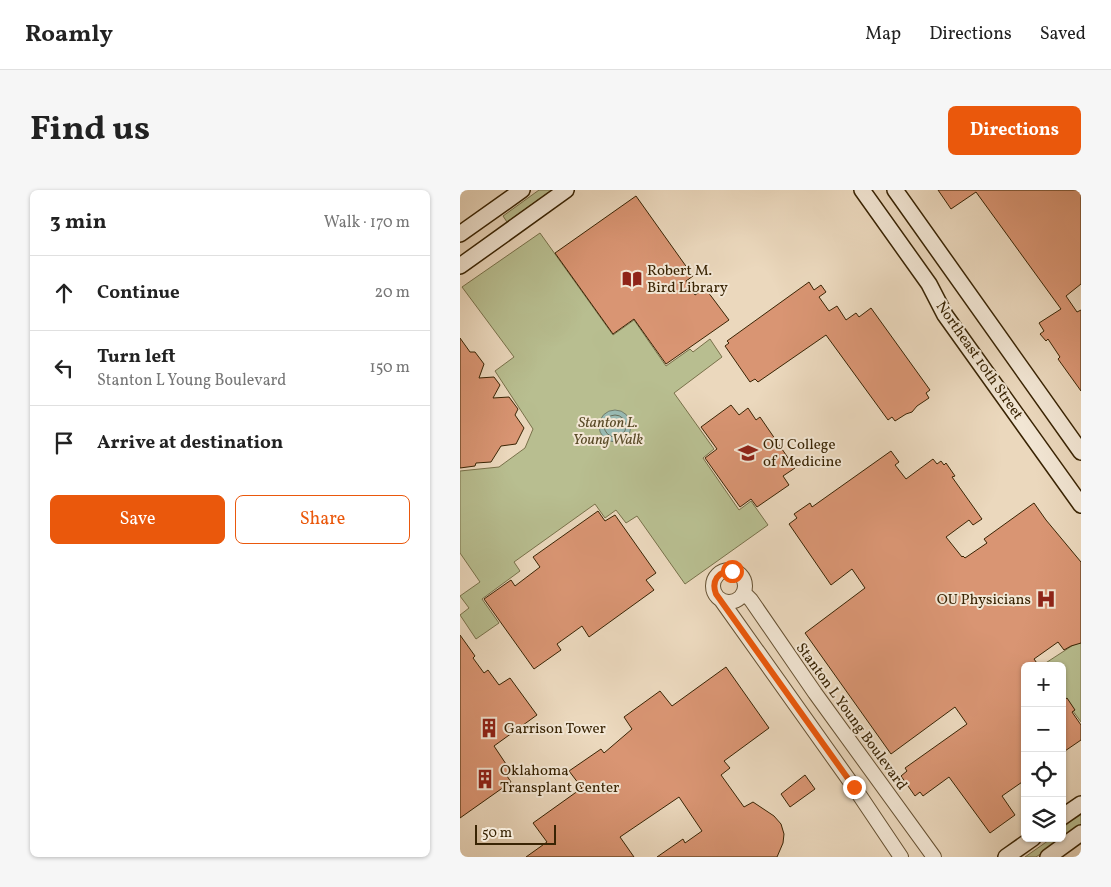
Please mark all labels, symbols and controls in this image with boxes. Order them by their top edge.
text: Roamly [25,18,113,52]
text: Map [865,22,901,47]
text: Directions [929,22,1012,47]
text: Saved [1040,22,1086,47]
text: Find us [30,106,150,154]
button: Directions [948,106,1081,155]
text: 3 min [50,208,106,237]
text: Walk · 170 m [324,212,410,234]
place label: Robert M. Bird Library [647,261,728,299]
library icon: Robert M. Bird Library [621,268,643,290]
icon: ahead [50,279,78,307]
text: Continue [97,280,180,306]
text: 20 m [375,282,410,304]
street label: Northeast 10th Street [930,297,1028,424]
text: Turn left [97,344,176,370]
icon: left [50,354,78,382]
text: 150 m [369,357,410,379]
text: Stanton L Young Boulevard [97,370,286,392]
park label: Stanton L. Young Walk [573,413,643,451]
icon: arrive [50,429,78,457]
text: Arrive at destination [97,430,283,456]
place label: OU College of Medicine [763,435,842,473]
school or university icon: OU College of Medicine [737,442,759,464]
button: Save [50,495,225,544]
button: Share [235,495,410,544]
route start [721,560,744,583]
hospital icon: OU Physicians [1035,588,1057,610]
place label: OU Physicians [937,590,1031,611]
street label: Stanton L Young Boulevard [790,639,911,795]
map controls [1021,662,1066,842]
button: + [1021,662,1066,707]
button: − [1021,707,1066,752]
building icon: Garrison Tower [478,717,500,739]
place label: Garrison Tower [504,719,606,740]
button: locate [1021,752,1066,797]
place label: Oklahoma Transplant Center [500,761,619,799]
building icon: Oklahoma Transplant Center [474,768,496,790]
route end [843,776,866,799]
button: layers [1021,797,1066,842]
scale bar [475,822,556,845]
text: 50 m [482,824,512,843]

